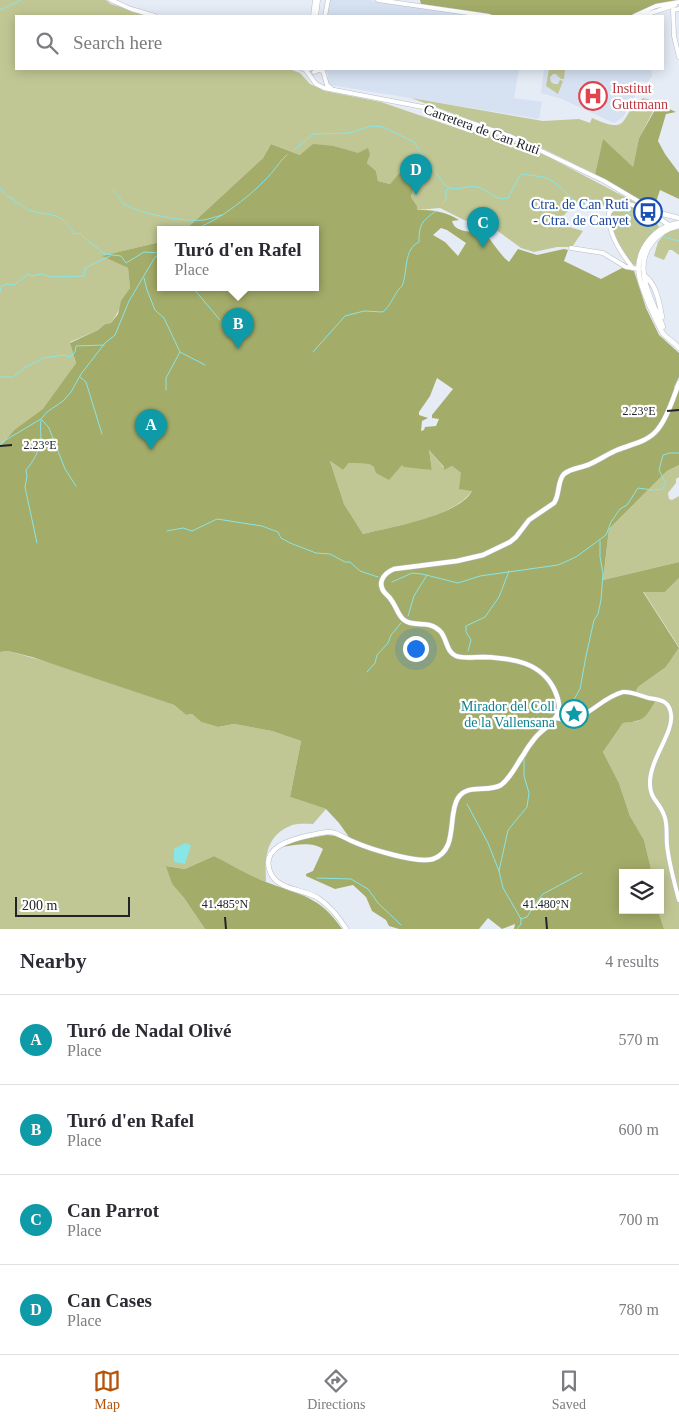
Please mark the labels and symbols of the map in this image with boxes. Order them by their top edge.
hospital icon: Institut Guttmann [578,81,608,111]
place label: Institut Guttmann [612,81,668,112]
street label: Carretera de Can Ruti [422,101,542,157]
pin: D [400,154,432,195]
place label: Ctra. de Can Ruti - Ctra. de Canyet [531,197,629,228]
bus stop icon: Ctra. de Can Ruti - Ctra. de Canyet [633,197,663,227]
pin: C [467,207,499,248]
pin: B [222,308,254,349]
text: 2.23°E [622,404,656,418]
pin: A [135,409,167,450]
text: 2.23°E [23,438,57,452]
your location [403,636,429,662]
place label: Mirador del Coll de la Vallensana [461,699,556,730]
place icon: Mirador del Coll de la Vallensana [559,699,589,729]
scale bar [15,894,130,917]
text: 41.485°N [202,897,249,911]
text: 41.480°N [523,897,570,911]

